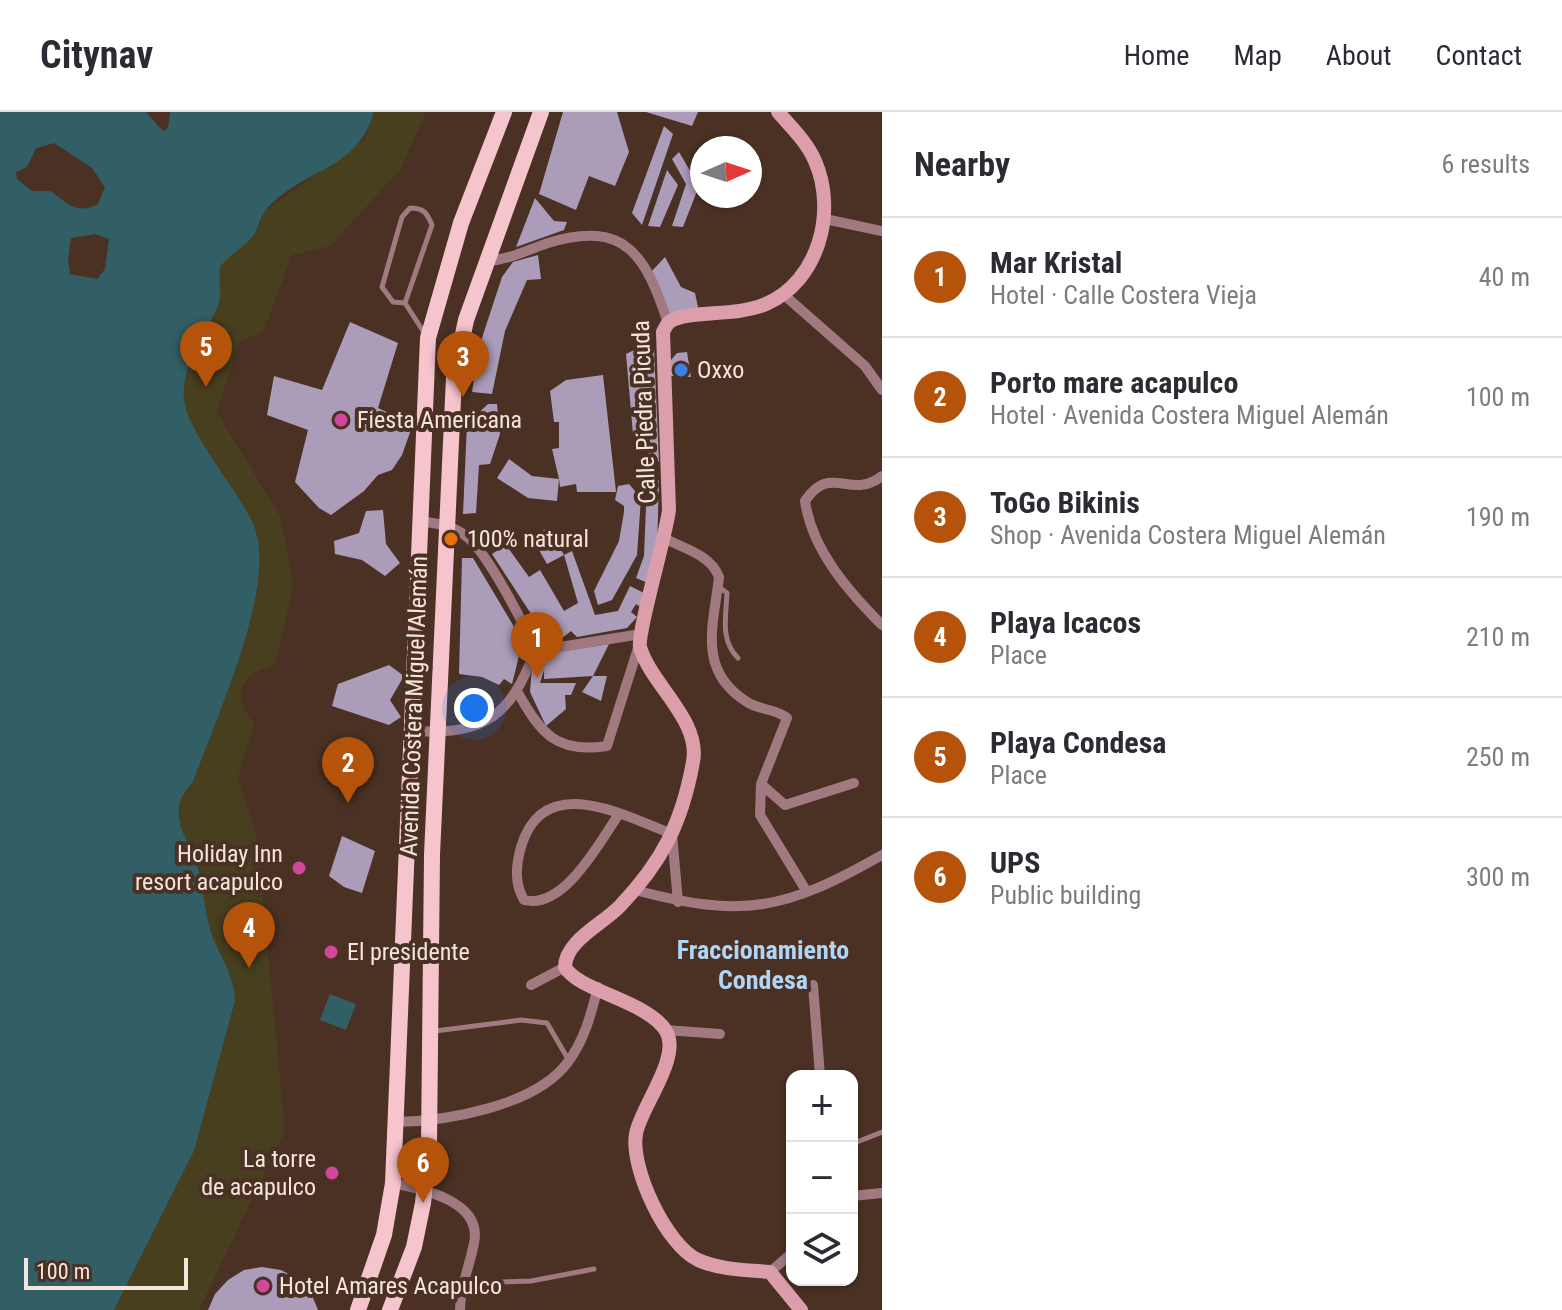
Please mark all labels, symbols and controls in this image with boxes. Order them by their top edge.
text: Citynav [40,33,153,77]
text: Home [1124,39,1189,72]
text: Map [1233,39,1282,72]
text: About [1326,39,1392,72]
text: Contact [1436,39,1522,72]
north arrow [690,136,762,208]
text: Nearby [914,144,1010,184]
text: 6 results [1441,149,1530,179]
text: Mar Kristal [990,245,1122,280]
text: 1 [933,262,947,292]
text: 40 m [1479,262,1530,292]
text: Hotel · Calle Costera Vieja [990,280,1257,310]
street label: Calle Piedra Picuda [627,320,661,504]
pin: 5 [180,321,232,387]
pin: 3 [437,331,489,397]
place label: Oxxo [697,356,744,384]
marker: Oxxo [672,361,690,379]
text: Porto mare acapulco [990,365,1238,400]
text: 2 [933,382,947,412]
text: 100 m [1466,382,1530,412]
text: Hotel · Avenida Costera Miguel Alemán [990,400,1389,430]
place label: Fiesta Americana [357,406,522,434]
marker: Fiesta Americana [332,411,350,429]
text: ToGo Bikinis [990,485,1140,520]
text: 3 [933,502,947,532]
text: 190 m [1466,502,1530,532]
text: Shop · Avenida Costera Miguel Alemán [990,520,1386,550]
place label: 100% natural [467,525,589,553]
marker: 100% natural [442,530,460,548]
street label: Avenida Costera Miguel Alemán [395,555,433,857]
text: Playa Icacos [990,605,1141,640]
pin: 1 [511,612,563,678]
text: 4 [933,622,947,652]
text: 210 m [1466,622,1530,652]
text: Place [990,640,1047,670]
your location [454,688,494,728]
text: Playa Condesa [990,725,1166,760]
pin: 2 [322,737,374,803]
text: 5 [933,742,947,772]
text: 250 m [1466,742,1530,772]
text: Place [990,760,1047,790]
place label: Holiday Inn resort acapulco [135,840,283,896]
text: UPS [990,845,1040,880]
marker: Holiday Inn resort acapulco [290,859,308,877]
text: 6 [933,862,947,892]
text: 300 m [1466,862,1530,892]
text: Public building [990,880,1141,910]
pin: 4 [223,902,275,968]
district label: Fraccionamiento Condesa [677,935,849,995]
place label: El presidente [347,938,470,966]
marker: El presidente [322,943,340,961]
map controls [786,1070,858,1286]
button: + [786,1070,858,1142]
pin: 6 [397,1137,449,1203]
button: − [786,1142,858,1214]
place label: La torre de acapulco [201,1145,316,1201]
marker: La torre de acapulco [323,1164,341,1182]
button: layers [786,1214,858,1286]
scale bar [24,1254,188,1290]
text: 100 m [36,1259,90,1284]
place label: Hotel Amares Acapulco [279,1272,502,1300]
marker: Hotel Amares Acapulco [254,1277,272,1295]

